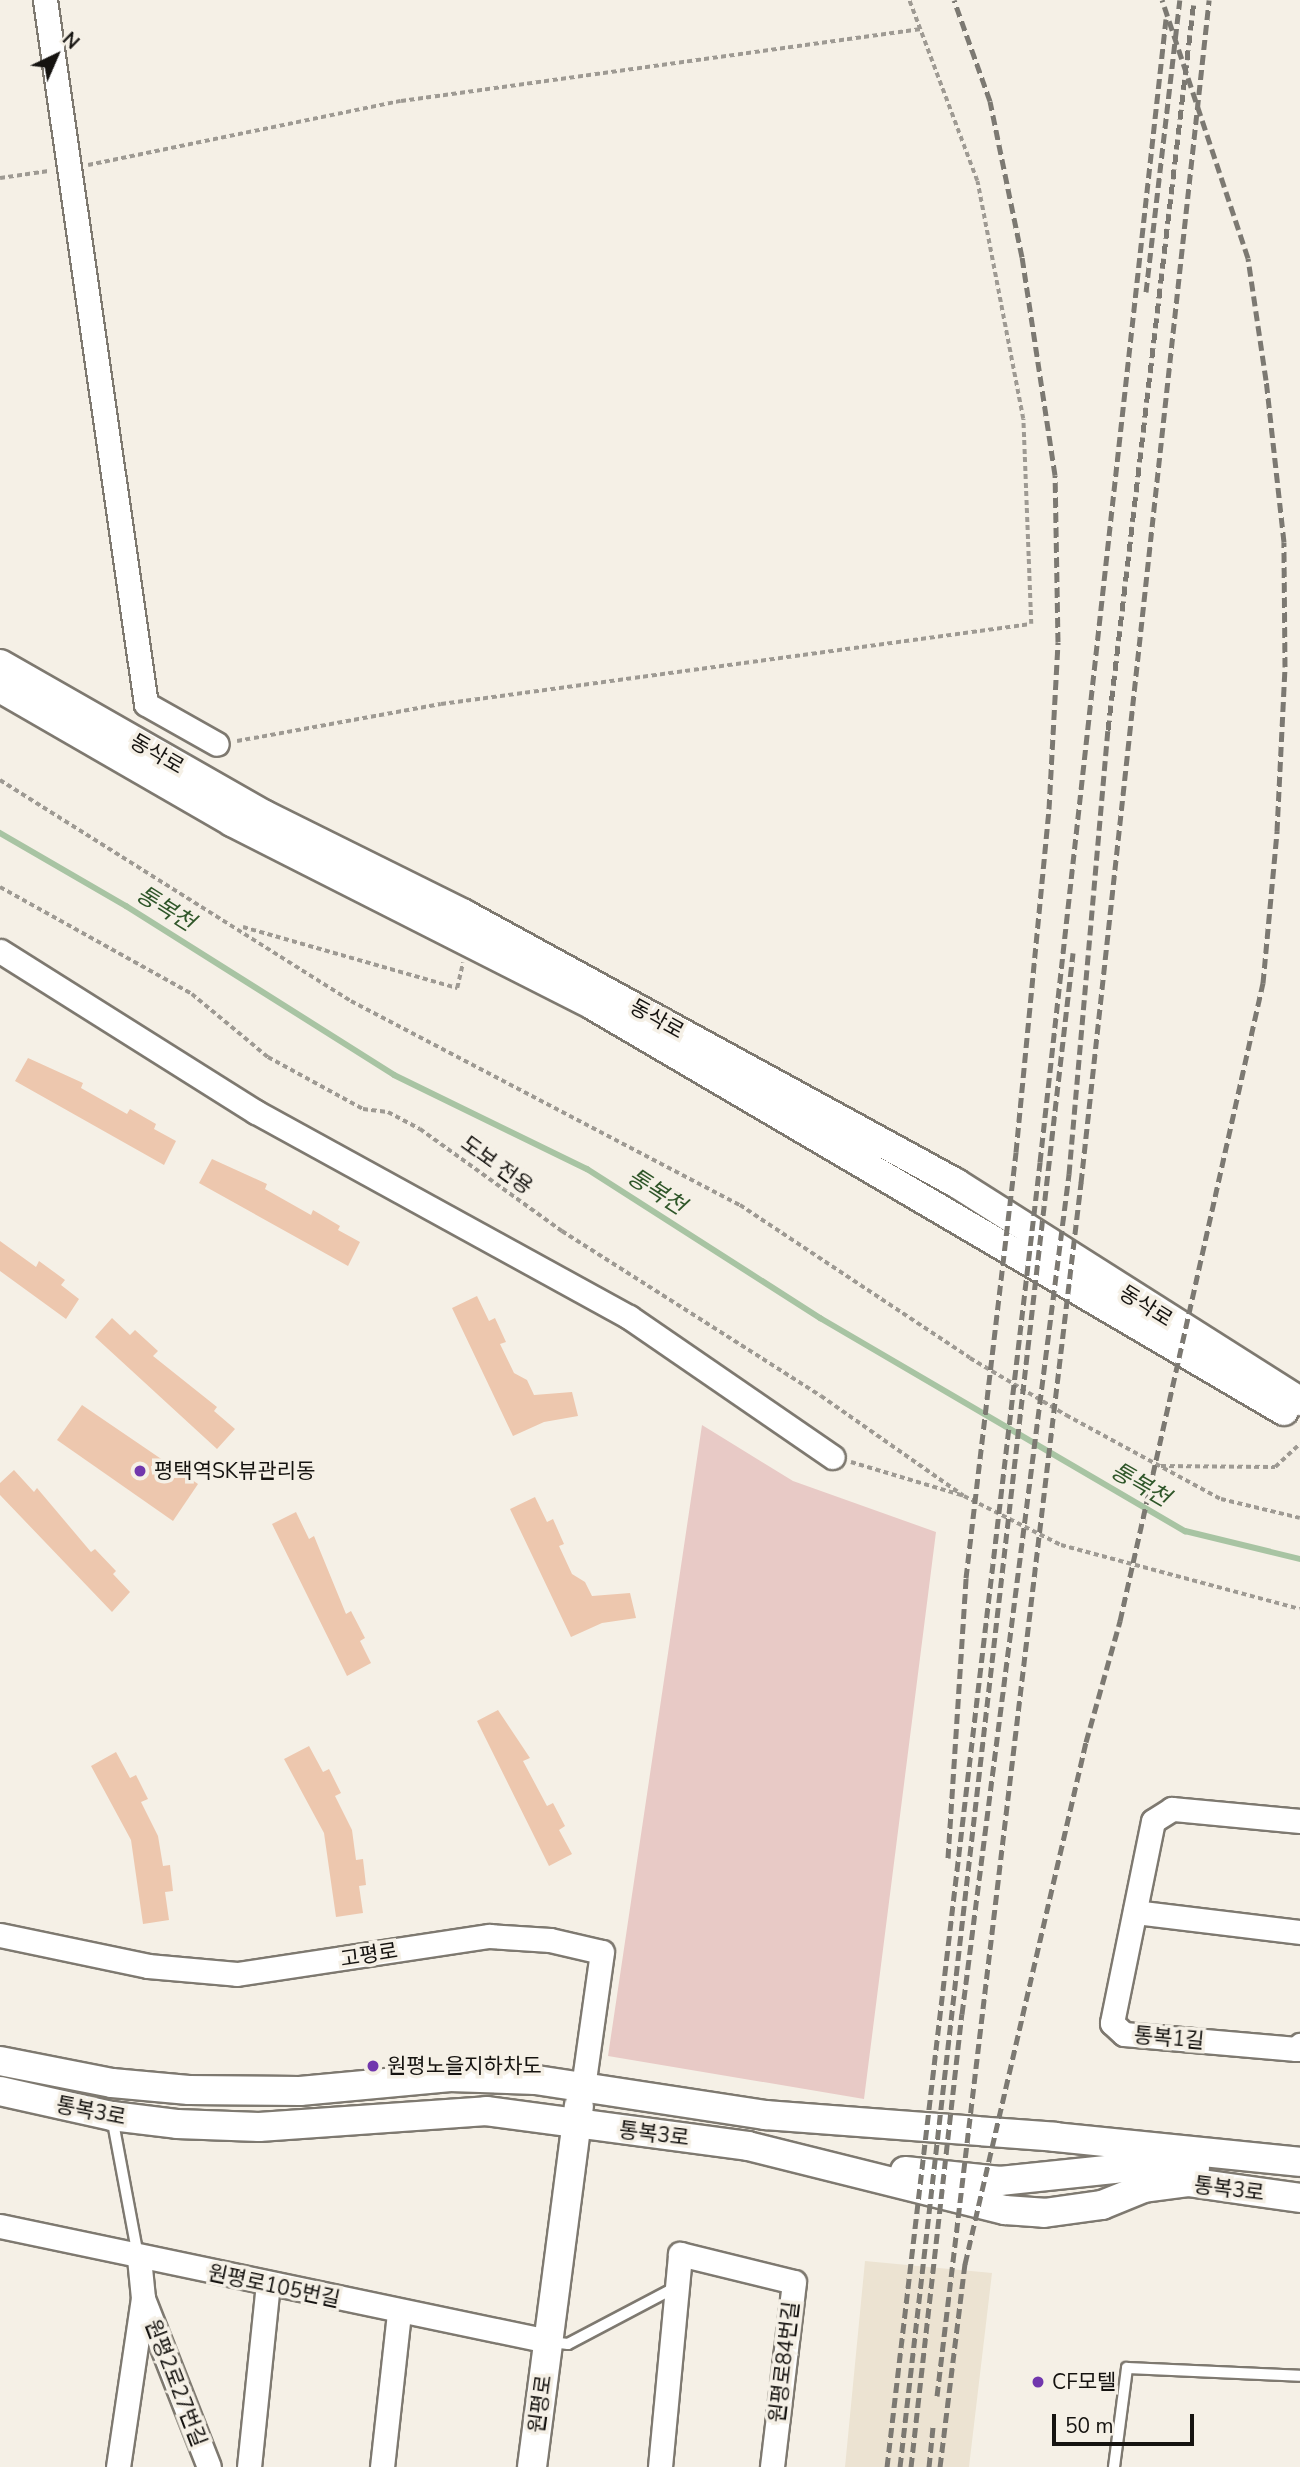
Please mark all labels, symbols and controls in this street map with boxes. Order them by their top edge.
north arrow [21,21,91,91]
text: N [56,27,85,55]
street label: 동삭로 [126,729,188,779]
water label: 통복천 [131,880,199,938]
street label: 동삭로 [626,994,688,1044]
street label: 도보 전용 [456,1131,538,1199]
water label: 통복천 [622,1163,690,1221]
street label: 동삭로 [1115,1280,1177,1332]
water label: 통복천 [1106,1457,1174,1513]
place label: 평택역SK뷰관리동 [154,1458,315,1484]
marker: 평택역SK뷰관리동 [132,1463,148,1479]
street label: 고평로 [338,1938,400,1972]
street label: 통복1길 [1133,2022,1205,2054]
place label: 원평노을지하차도 [387,2053,542,2079]
marker: 원평노을지하차도 [365,2058,381,2074]
street label: 통복3로 [54,2092,128,2130]
street label: 통복3로 [617,2117,691,2151]
street label: 통복3로 [1192,2172,1266,2206]
street label: 원평로105번길 [206,2260,342,2312]
street label: 원평로84번길 [764,2300,804,2424]
street label: 원평2로27번길 [140,2316,212,2450]
place label: CF모텔 [1052,2369,1116,2395]
street label: 원평로 [523,2374,557,2434]
marker: CF모텔 [1030,2374,1046,2390]
scale bar [1055,2400,1197,2444]
text: 50 m [1065,2412,1114,2440]

